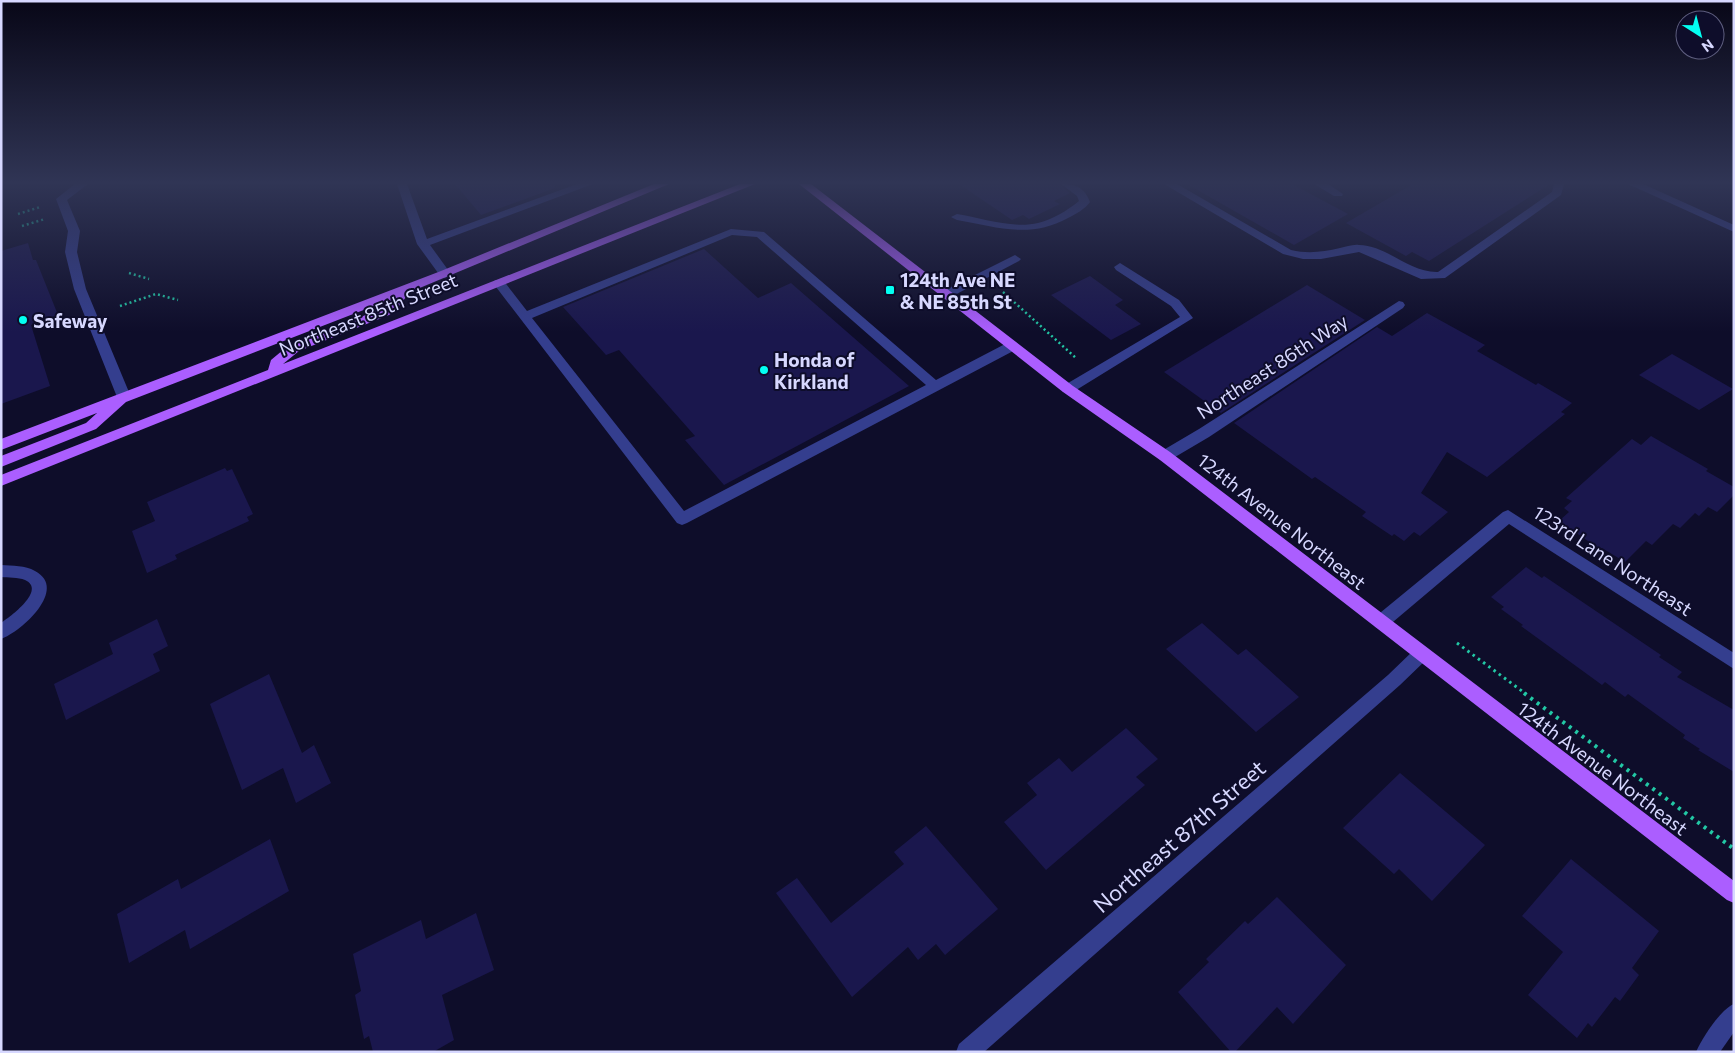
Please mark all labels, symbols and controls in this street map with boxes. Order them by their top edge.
north arrow [1675,10,1725,60]
text: N [1699,36,1717,56]
street label: Northeast 85th Street [275,268,461,360]
place label: 124th Ave NE & NE 85th St [900,268,1015,313]
marker: 124th Ave NE & NE 85th St [884,284,896,296]
place label: Safeway [33,309,108,332]
street label: Northeast 86th Way [1192,309,1352,423]
marker: Safeway [17,314,29,326]
place label: Honda of Kirkland [774,348,855,393]
marker: Honda of Kirkland [758,364,770,376]
street label: 124th Avenue Northeast [1193,448,1371,594]
street label: 123rd Lane Northeast [1529,500,1697,620]
street label: 124th Avenue Northeast [1513,696,1693,840]
street label: Northeast 87th Street [1087,754,1271,918]

